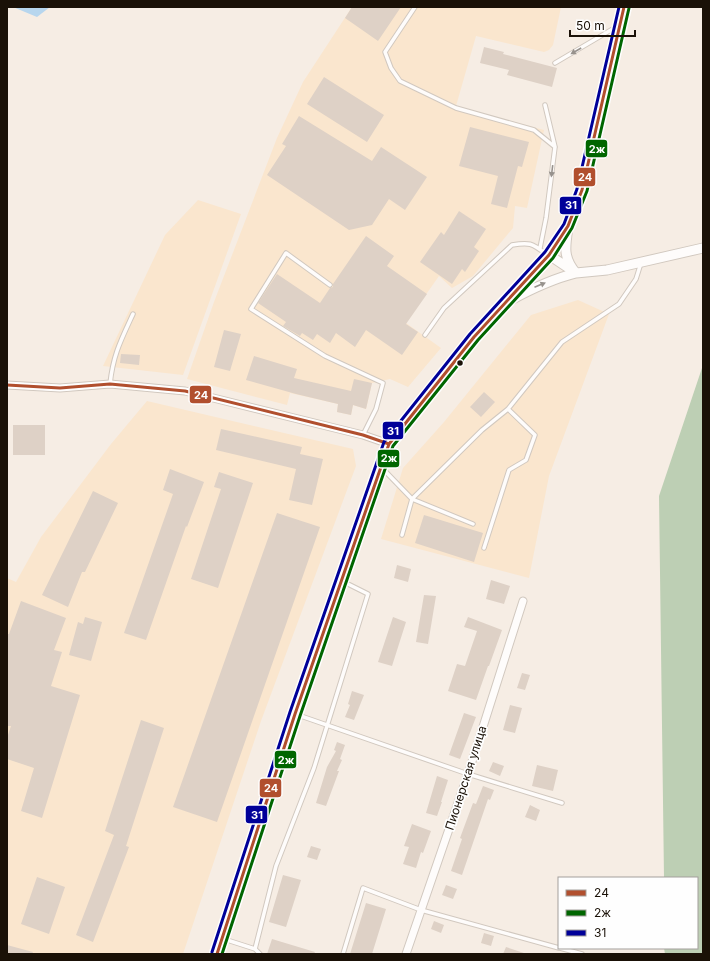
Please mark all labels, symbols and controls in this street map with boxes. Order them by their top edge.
scale bar [570,12,635,38]
text: 50 m [576,18,605,33]
one-way arrow [570,48,581,55]
line badge: 2ж [585,139,608,158]
text: 2ж [589,142,606,156]
one-way arrow [549,165,555,177]
line badge: 24 [573,167,596,187]
text: 24 [578,170,592,184]
line badge: 31 [559,196,582,215]
text: 31 [565,198,577,212]
one-way arrow [534,282,545,288]
unlabelled marker [455,358,465,368]
line badge: 24 [189,385,212,404]
text: 24 [194,388,208,402]
line badge: 31 [382,421,404,440]
text: 31 [387,424,399,438]
line badge: 2ж [377,449,400,468]
text: 2ж [381,451,398,465]
street label: Пионерская улица [442,724,489,832]
line badge: 2ж [274,750,297,769]
text: 2ж [278,753,295,767]
line badge: 24 [259,778,282,798]
text: 24 [264,781,278,795]
line badge: 31 [245,805,268,824]
text: 31 [251,808,263,822]
legend [558,877,698,949]
text: 24 [594,885,609,900]
text: 2ж [594,905,611,920]
text: 31 [594,925,606,940]

